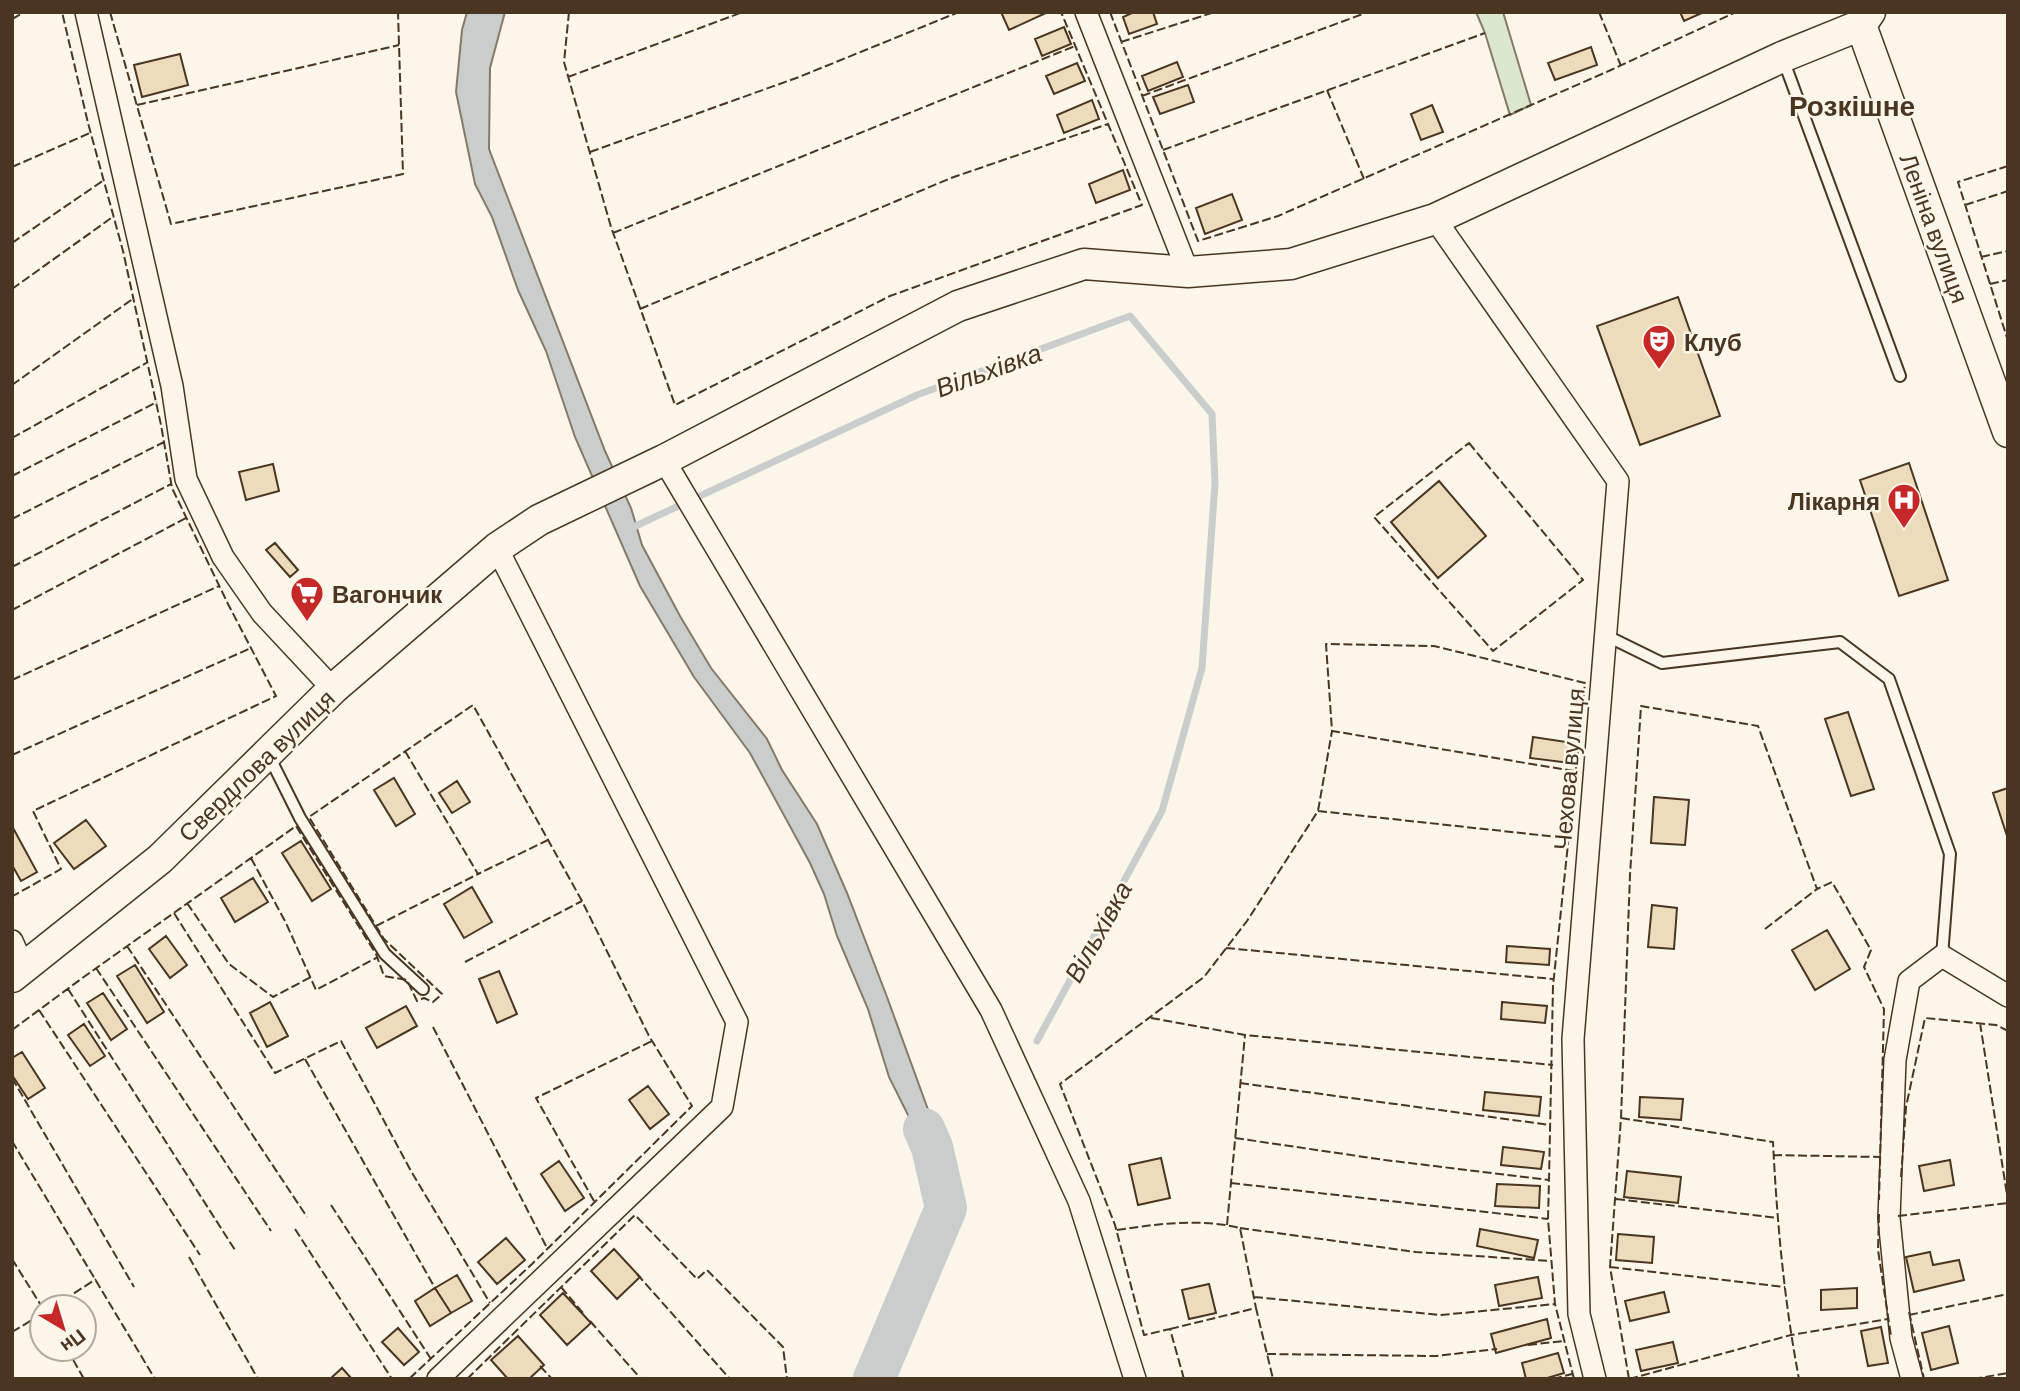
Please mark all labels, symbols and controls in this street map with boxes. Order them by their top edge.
district label: Розкішне [1789,88,1915,122]
street label: Леніна вулиця [1895,149,1975,307]
theatre icon: Клуб [1640,322,1678,371]
place label: Клуб [1684,327,1742,356]
water label: Вільхівка [931,336,1045,402]
hospital icon: Лікарня [1885,481,1923,530]
place label: Лікарня [1788,486,1880,515]
supermarket icon: Вагончик [288,574,326,623]
place label: Вагончик [332,579,443,608]
street label: Свердлова вулиця [172,683,340,847]
street label: Чехова вулиця [1546,687,1590,851]
water label: Вільхівка [1057,875,1137,987]
north arrow [28,1293,98,1363]
text: Пн [57,1325,91,1359]

